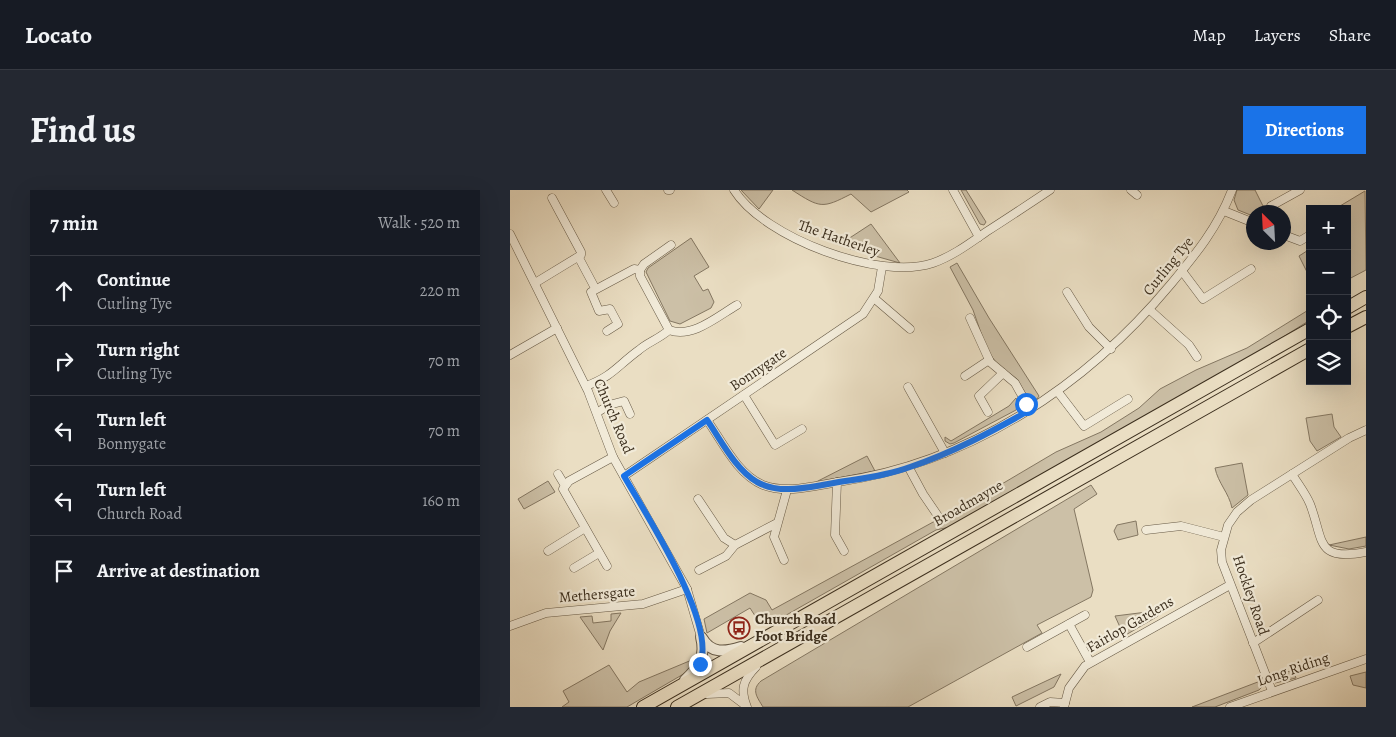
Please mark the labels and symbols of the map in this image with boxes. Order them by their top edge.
north arrow [1246,205,1291,250]
street label: The Hatherley [796,215,883,261]
street label: Curling Tye [1138,232,1198,300]
street label: Bonnygate [726,342,791,395]
street label: Church Road [589,375,639,457]
route start [1015,393,1038,416]
street label: Broadmayne [929,475,1007,531]
street label: Hockley Road [1228,552,1274,639]
street label: Methersgate [558,581,636,607]
street label: Fairlop Gardens [1083,591,1177,657]
place label: Church Road Foot Bridge [755,609,837,646]
bus stop icon: Church Road Foot Bridge [727,616,751,640]
street label: Long Riding [1254,647,1332,691]
route end [689,653,712,676]

